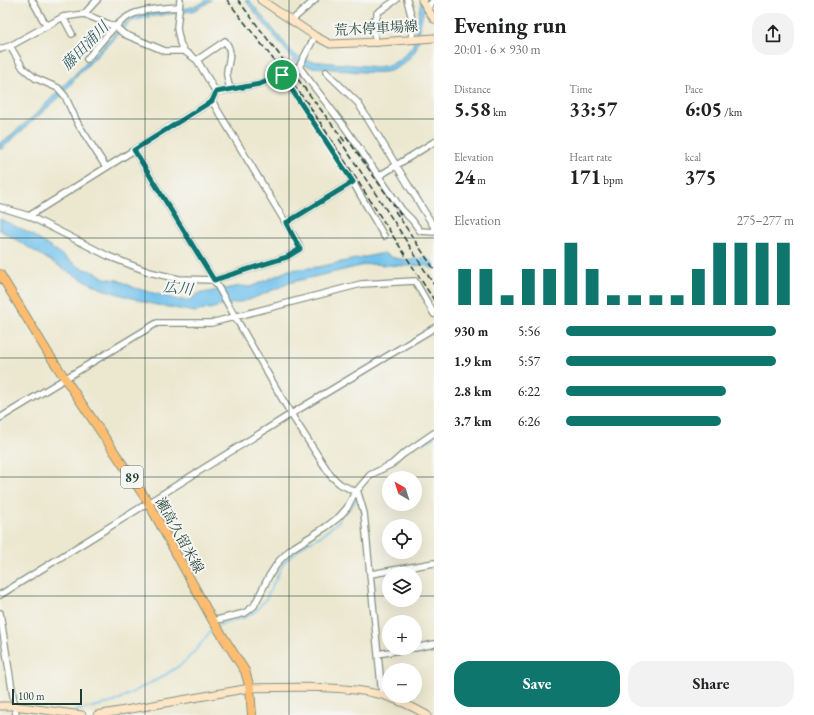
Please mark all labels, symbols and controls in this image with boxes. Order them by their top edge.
text: Evening run [454,11,567,40]
button: share [752,13,794,55]
water label: 藤田浦川 [57,16,114,74]
street label: 荒木停車場線 [334,17,418,39]
text: 20:01 · 6 × 930 m [454,41,541,58]
pin [265,58,299,92]
icon: arrive [271,64,293,86]
text: Distance [454,82,491,96]
text: Time [569,82,592,96]
text: Pace [685,82,703,96]
text: 5.58 [454,96,491,122]
text: 33:57 [569,96,617,122]
text: 6:05 [685,96,722,122]
text: km [491,105,507,119]
text: /km [722,105,742,119]
text: Elevation [454,150,494,164]
text: Heart rate [569,150,612,164]
text: kcal [685,150,701,164]
text: 24 [454,164,475,190]
text: 171 [569,164,601,190]
text: 375 [685,164,716,190]
text: m [475,173,486,187]
text: bpm [601,173,623,187]
text: Elevation [454,212,501,229]
text: 275–277 m [737,212,794,229]
water label: 広川 [162,276,196,299]
text: 930 m [454,323,488,340]
text: 5:56 [518,323,540,340]
text: 1.9 km [454,353,492,370]
text: 5:57 [518,353,540,370]
text: 2.8 km [454,383,492,400]
text: 6:22 [518,383,540,400]
text: 3.7 km [454,413,492,430]
text: 6:26 [518,413,540,430]
road number: 89 [121,466,143,488]
north arrow [382,471,422,511]
map controls [382,471,422,703]
street label: 瀬高久留米線 [152,494,208,576]
button: locate [382,519,422,559]
button: layers [382,567,422,607]
button: + [382,615,422,655]
button: Save [454,661,620,707]
button: Share [628,661,794,707]
button: − [382,663,422,703]
scale bar [12,687,82,706]
text: 100 m [18,689,45,703]

